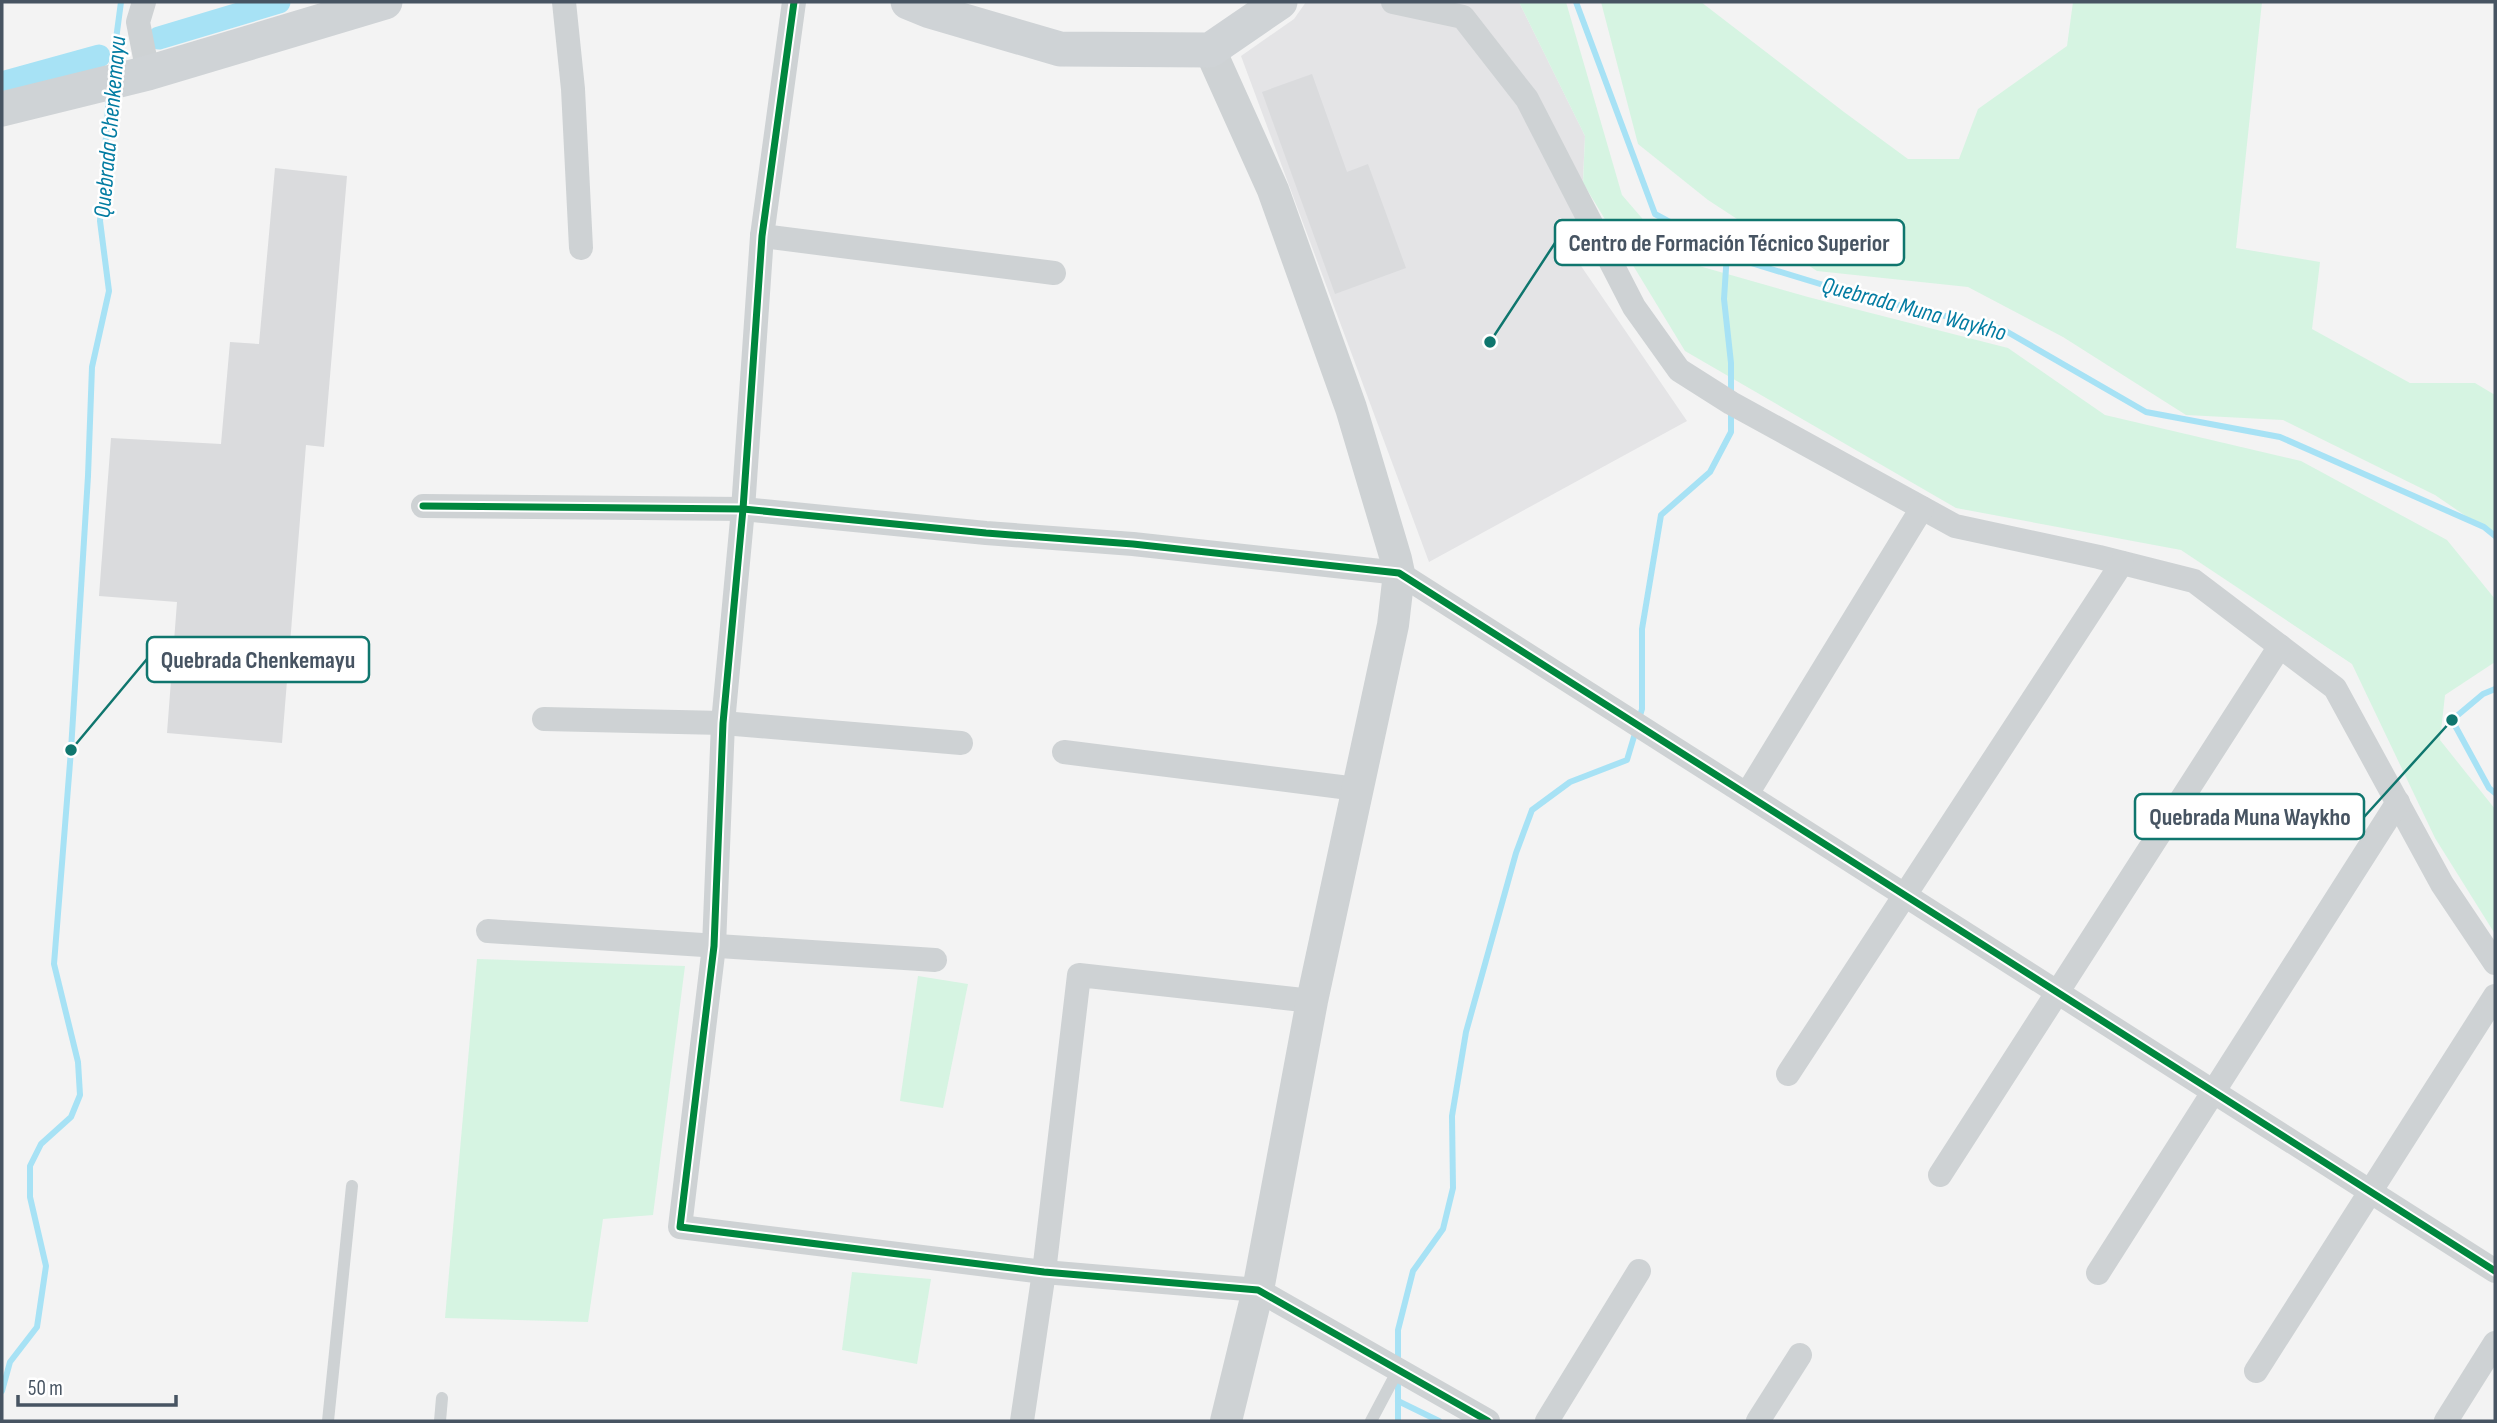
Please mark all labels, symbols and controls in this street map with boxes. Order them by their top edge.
water label: Quebrada Chenkemayu [88,35,132,219]
callout: Centro de Formación Técnico Superior [1555,220,1904,265]
text: Centro de Formación Técnico Superior [1568,229,1890,258]
water label: Quebrada Muna Waykho [1819,270,2010,348]
callout: Quebrada Chenkemayu [147,637,369,682]
text: Quebrada Chenkemayu [161,646,355,675]
callout: Quebrada Muna Waykho [2135,794,2364,839]
text: Quebrada Muna Waykho [2149,803,2351,832]
scale bar [18,1364,175,1408]
text: 50 m [28,1376,63,1401]

